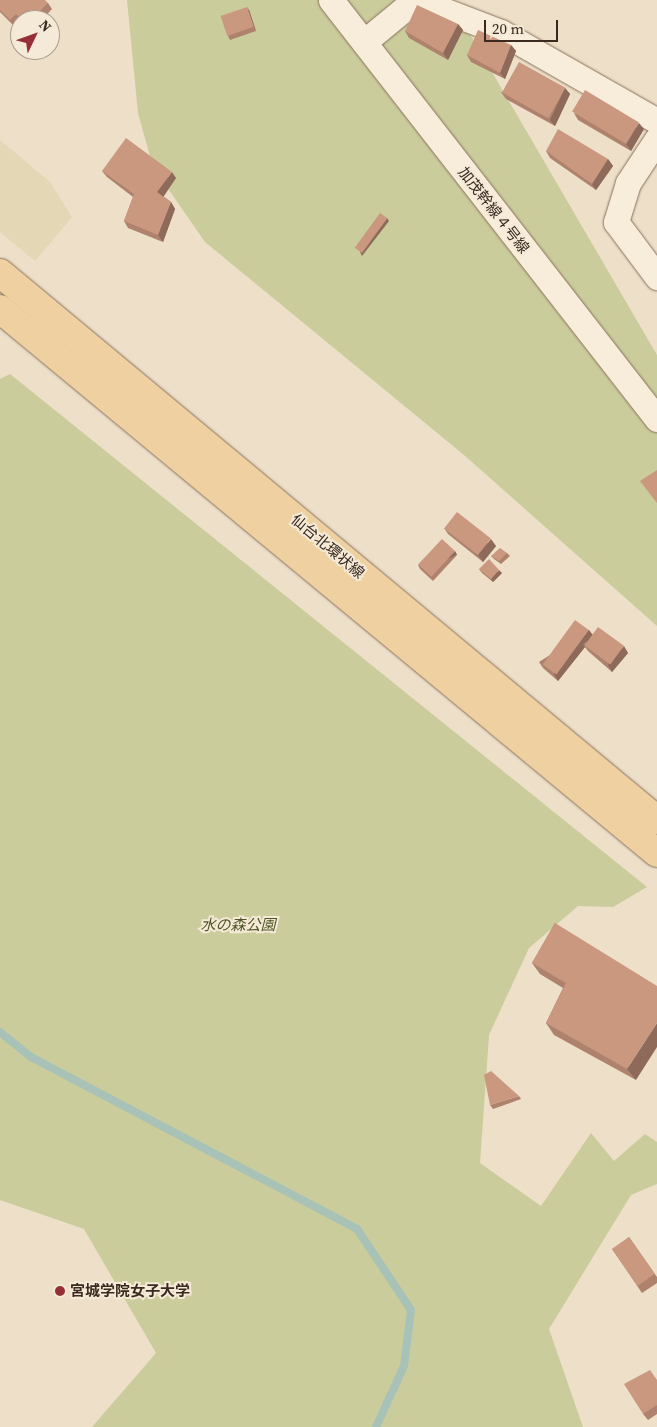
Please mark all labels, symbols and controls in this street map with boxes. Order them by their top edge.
north arrow [10,10,60,60]
scale bar [487,10,561,42]
text: N [35,15,56,36]
text: 20 m [492,18,524,39]
street label: 加茂幹線４号線 [455,163,533,257]
street label: 仙台北環状線 [288,510,368,582]
park label: 水の森公園 [201,916,275,934]
place label: 宮城学院女子大学 [70,1282,190,1300]
marker: 宮城学院女子大学 [54,1285,66,1297]

